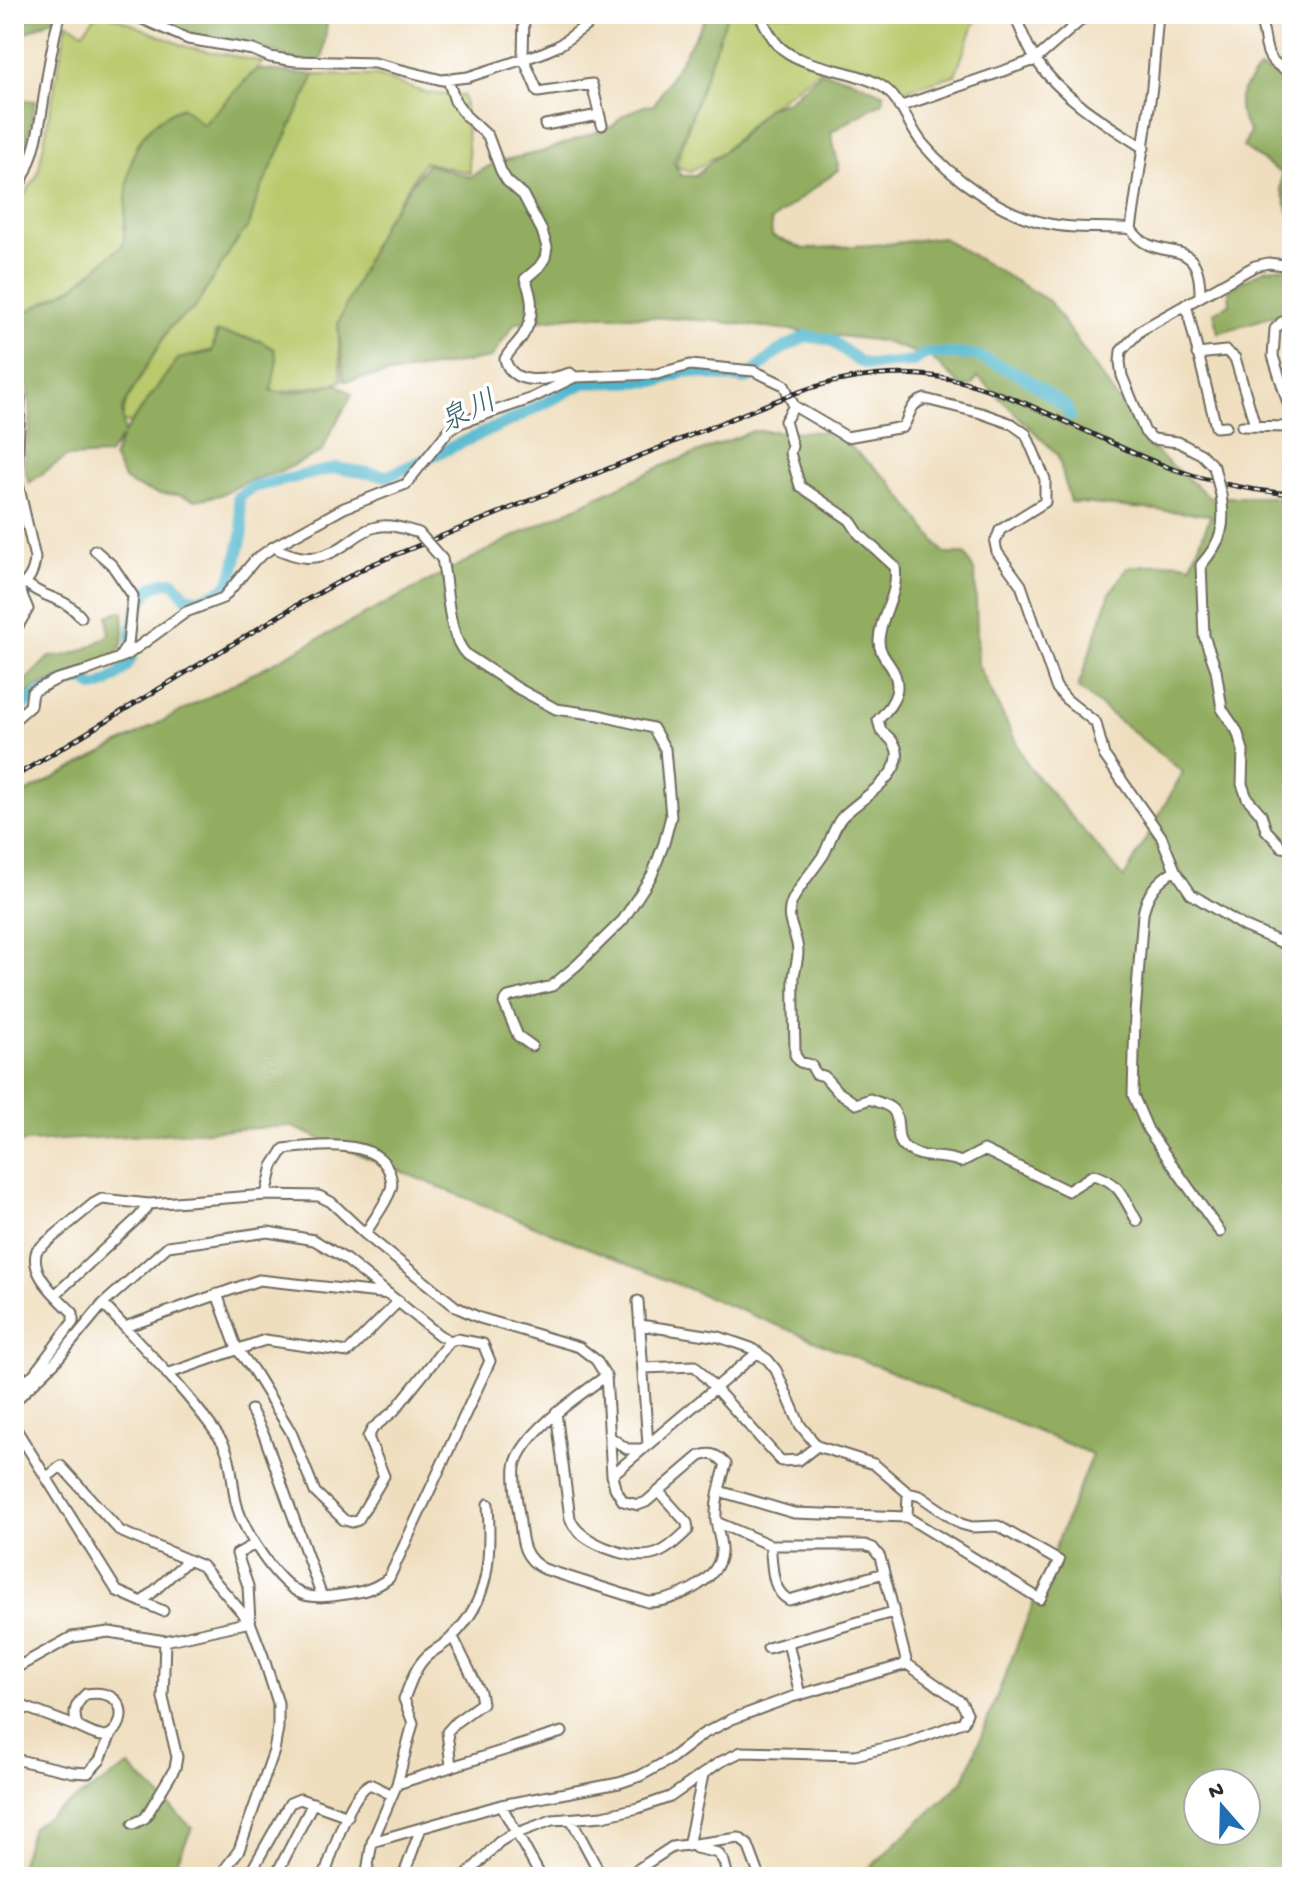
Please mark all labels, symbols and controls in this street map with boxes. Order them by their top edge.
water label: 泉川 [433,384,503,443]
north arrow [1182,1767,1262,1847]
text: N [1205,1777,1228,1807]

